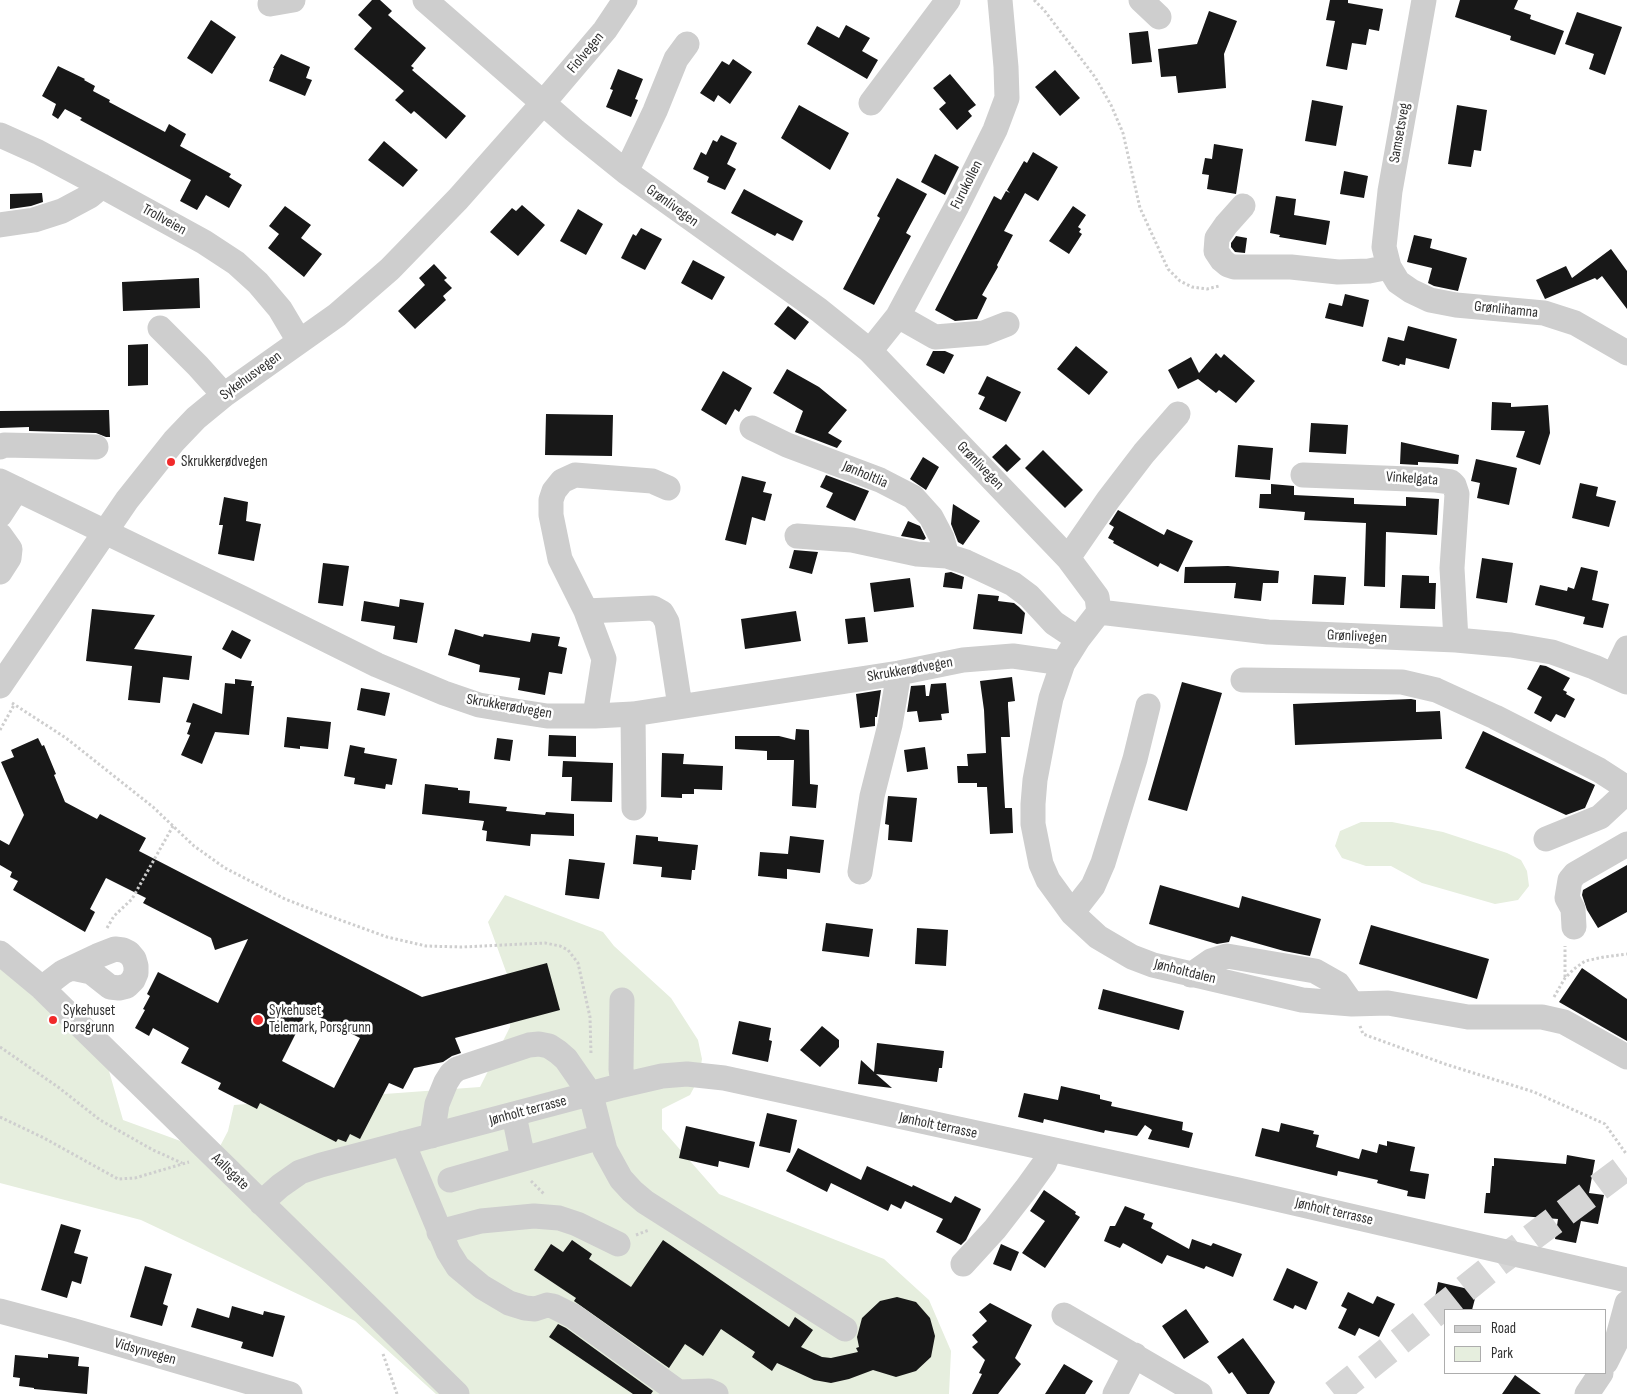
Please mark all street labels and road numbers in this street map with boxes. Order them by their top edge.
street label: Fiolvegen [564,29,608,77]
street label: Samsetsveg [1386,102,1414,164]
street label: Furukollen [947,158,987,212]
street label: Grønlivegen [642,181,702,231]
street label: Trollveien [139,201,189,239]
street label: Grønlihamna [1473,298,1539,322]
street label: Sykehusvegen [217,348,285,404]
street label: Grønlivegen [953,438,1007,494]
street label: Jønholtlia [840,457,890,493]
street label: Vinkelgata [1385,468,1439,490]
street label: Grønlivegen [1326,626,1388,648]
street label: Skrukkerødvegen [866,654,954,686]
street label: Skrukkerødvegen [465,691,553,723]
street label: Jønholtdalen [1152,956,1218,988]
street label: Jønholt terrasse [487,1092,569,1130]
street label: Jønholt terrasse [897,1109,979,1143]
street label: Aallsgate [207,1150,253,1194]
street label: Jønholt terrasse [1293,1194,1375,1230]
street label: Vidsynvegen [112,1335,178,1369]

